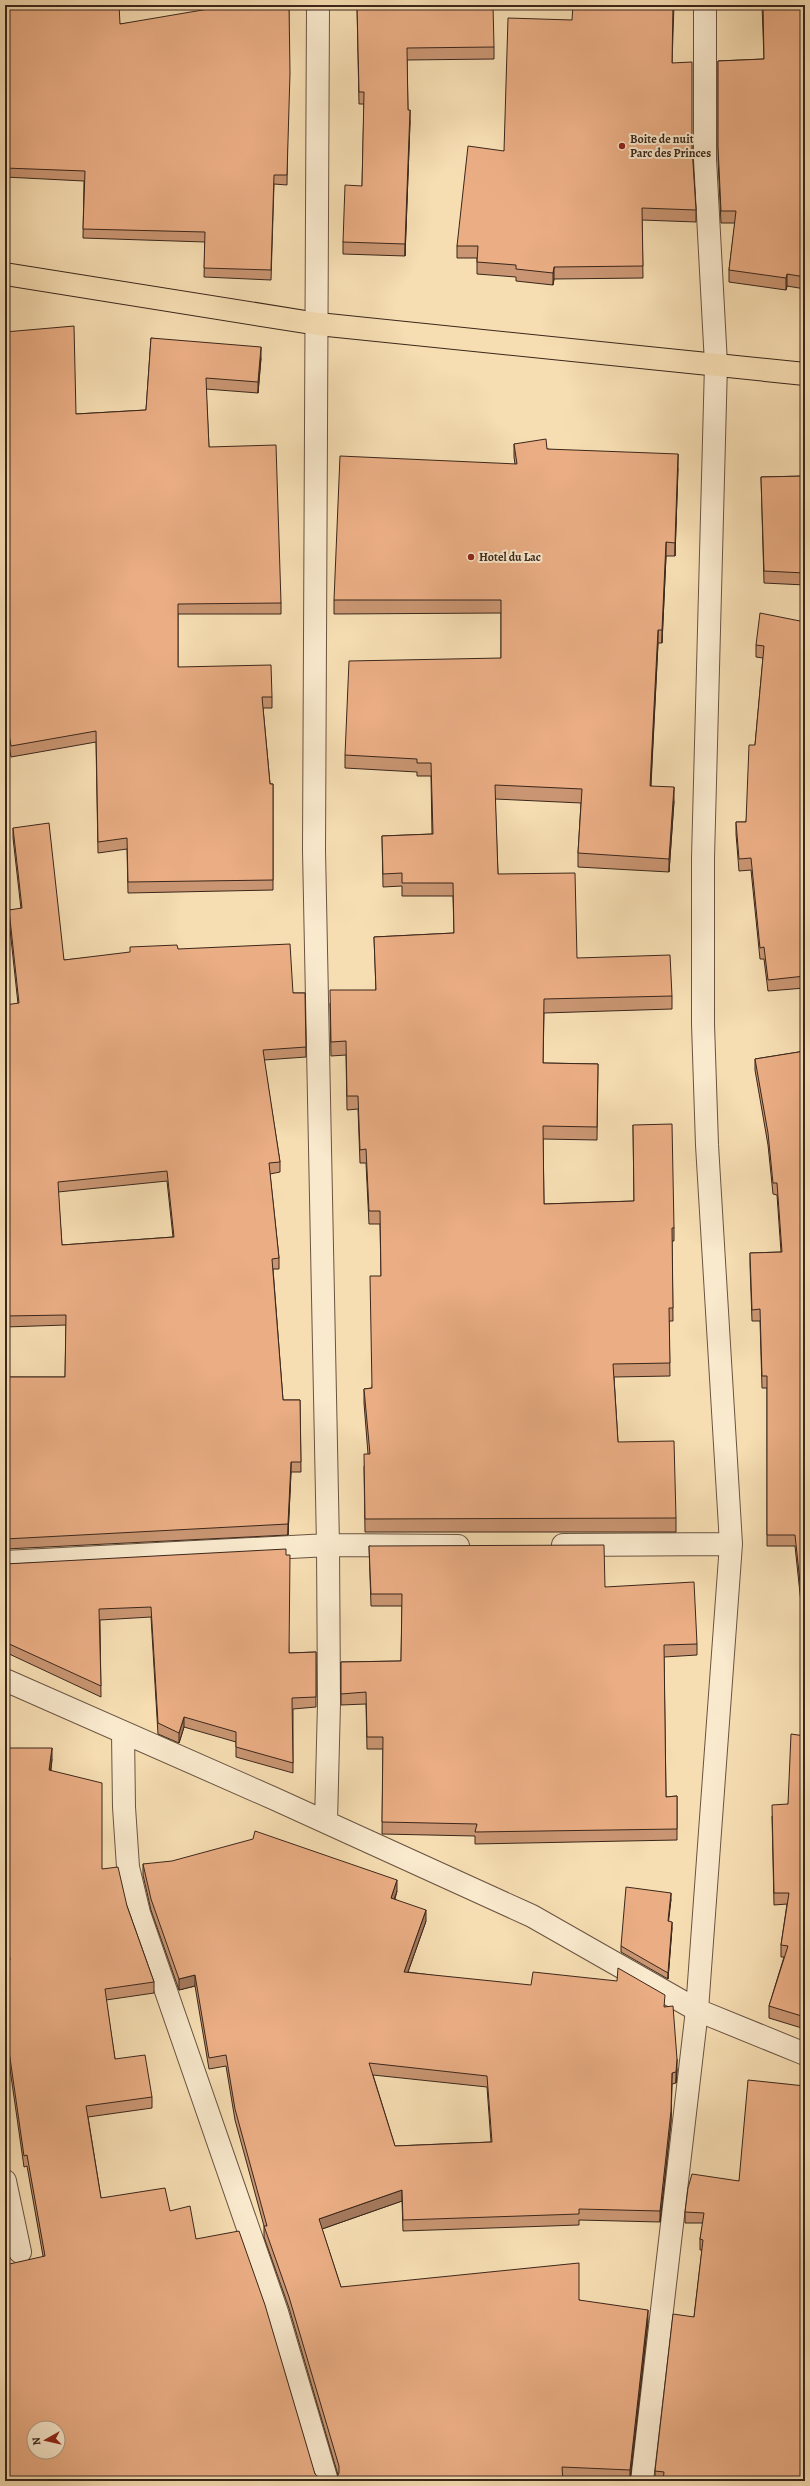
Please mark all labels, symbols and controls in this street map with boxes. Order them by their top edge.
place label: Boite de nuit Parc des Princes [630,131,711,161]
marker: Boite de nuit Parc des Princes [617,141,627,151]
place label: Hotel du Lac [479,549,541,565]
marker: Hotel du Lac [466,552,476,562]
north arrow [26,2420,66,2460]
text: N [29,2436,45,2446]

